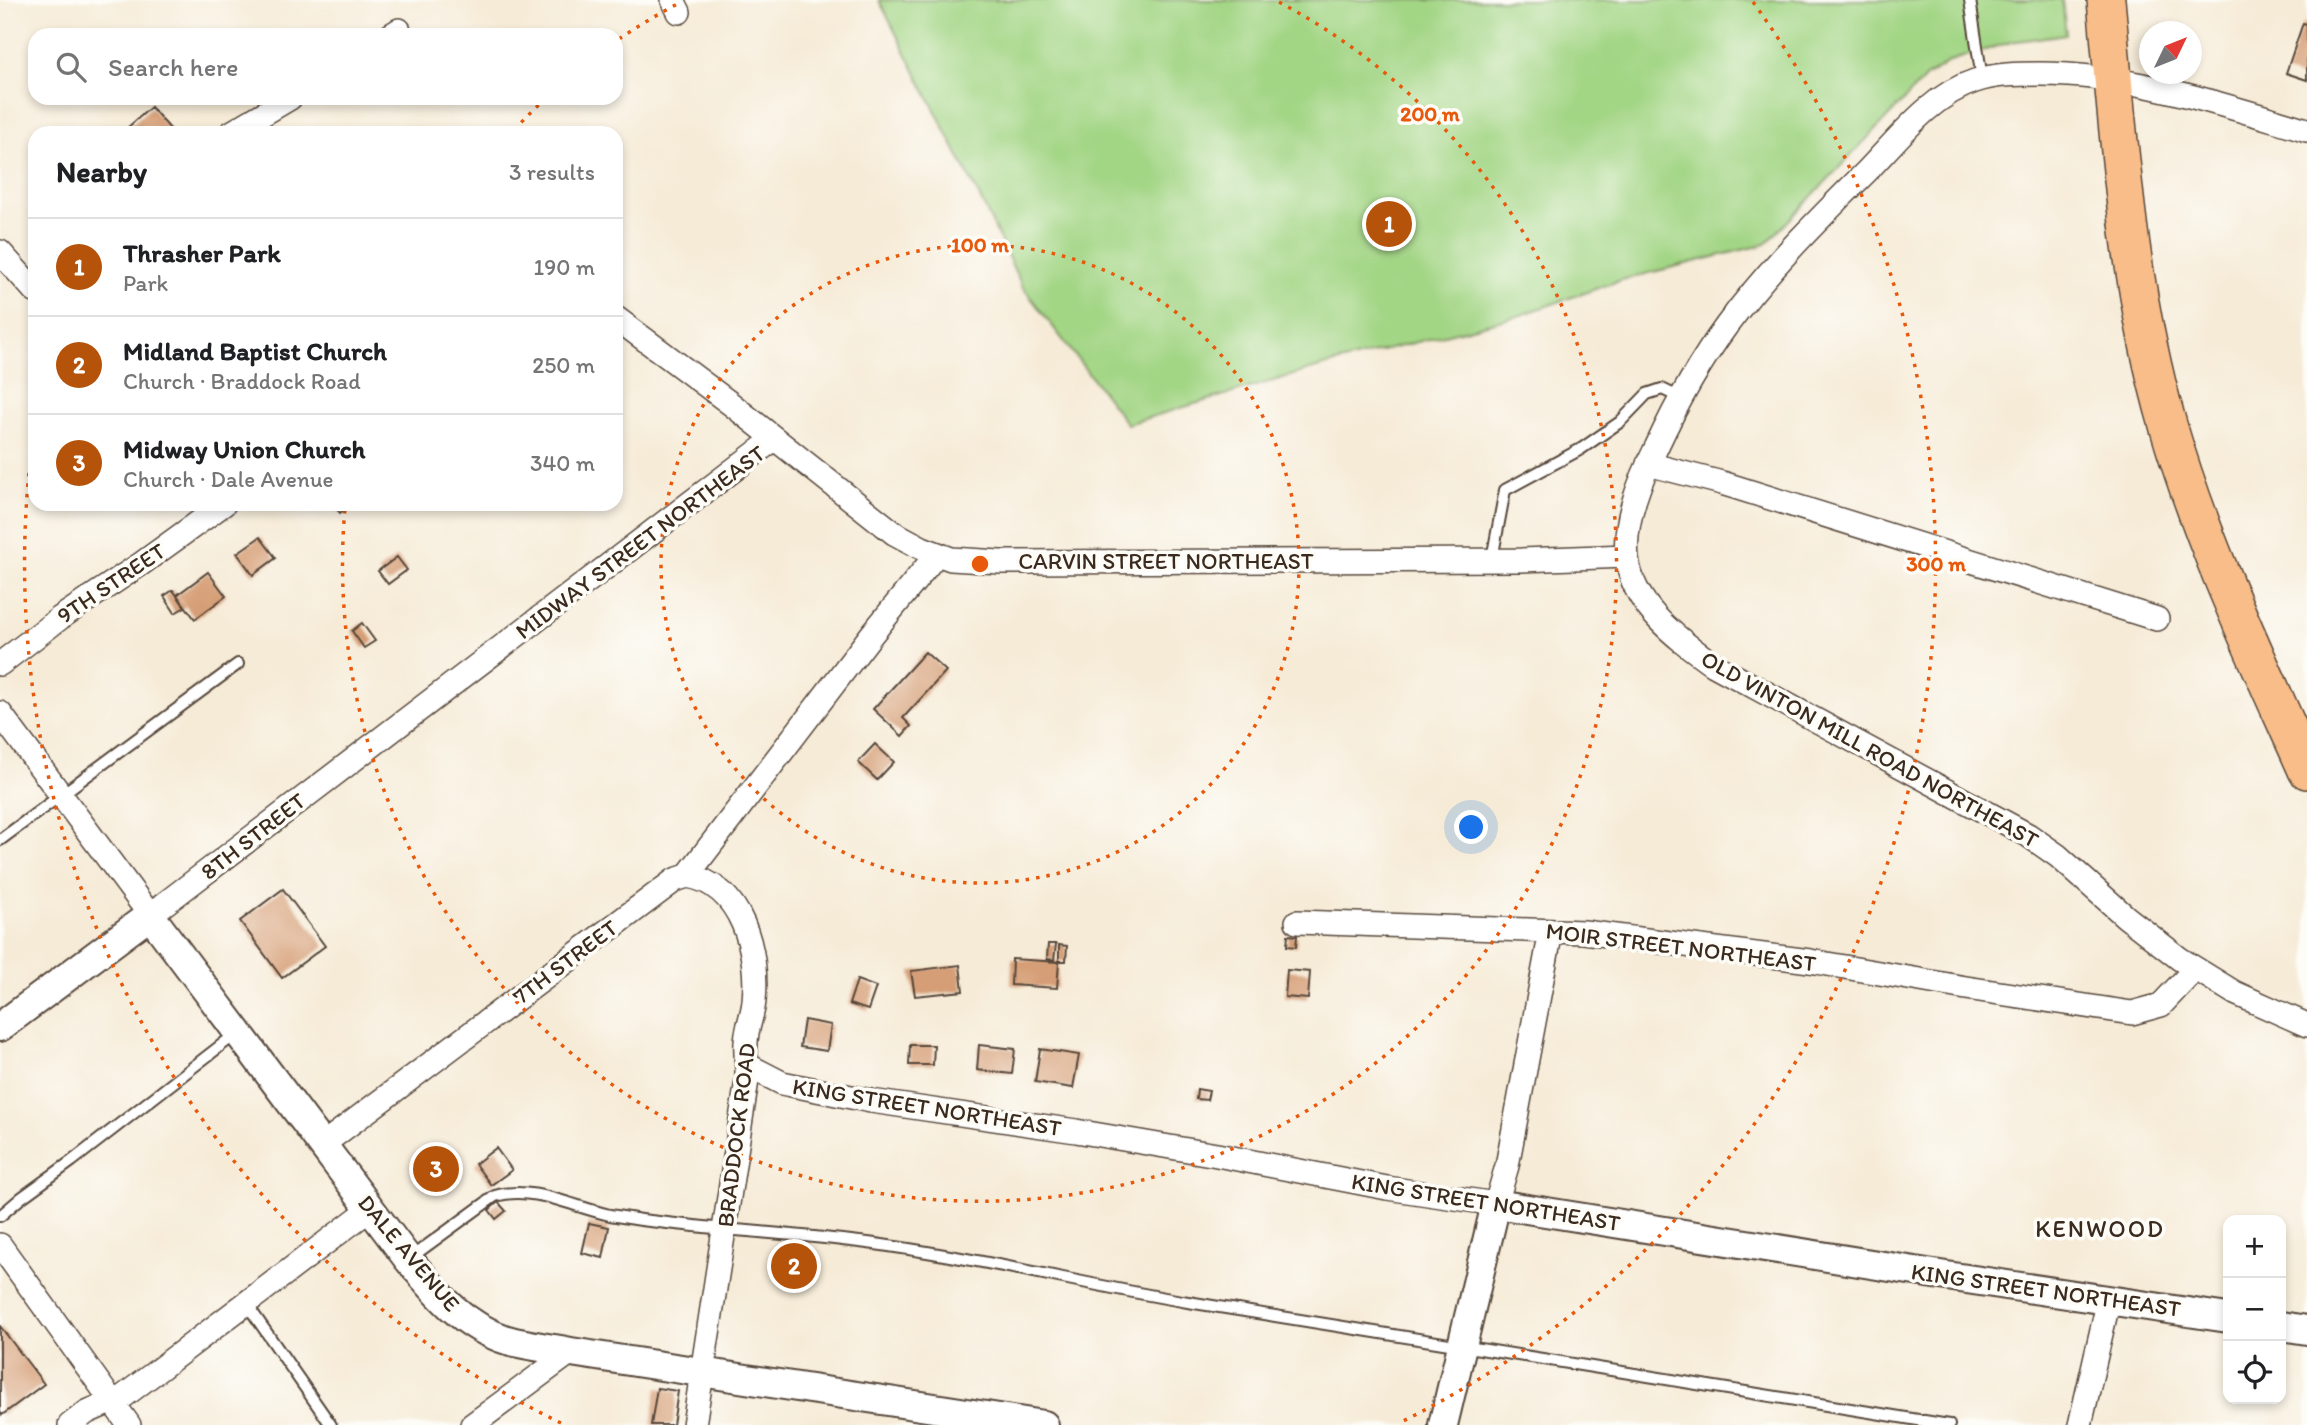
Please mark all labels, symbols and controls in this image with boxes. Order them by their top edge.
north arrow [2139,21,2202,84]
search box [28,28,623,105]
icon: search [52,48,90,86]
text: Search here [108,51,238,83]
text: 200 m [1400,101,1460,126]
text: Nearby [56,153,147,190]
text: 3 results [509,158,595,186]
pin: 1 [1366,198,1412,250]
text: 100 m [951,232,1009,257]
text: Thrasher Park [123,237,281,269]
text: 1 [74,253,84,281]
text: 190 m [534,253,595,281]
text: Park [123,269,168,297]
text: Midland Baptist Church [123,335,387,367]
text: 2 [73,351,85,379]
text: 250 m [532,351,595,379]
text: Church · Braddock Road [123,367,361,395]
text: Midway Union Church [123,433,365,465]
street label: MIDWAY STREET NORTHEAST [510,439,770,645]
text: 3 [73,449,85,477]
text: 340 m [530,449,595,477]
text: Church · Dale Avenue [123,465,334,493]
street label: 9TH STREET [52,537,171,629]
street label: CARVIN STREET NORTHEAST [1018,547,1314,575]
text: 300 m [1906,551,1966,576]
centre of rings [968,552,992,576]
street label: OLD VINTON MILL ROAD NORTHEAST [1696,644,2044,854]
street label: 8TH STREET [195,786,311,886]
your location [1454,810,1488,844]
street label: 7TH STREET [507,913,623,1010]
street label: MOIR STREET NORTHEAST [1544,917,1818,977]
street label: BRADDOCK ROAD [711,1041,761,1229]
street label: KING STREET NORTHEAST [791,1072,1064,1142]
pin: 3 [413,1143,459,1195]
street label: KING STREET NORTHEAST [1350,1167,1623,1237]
street label: DALE AVENUE [352,1189,466,1317]
district label: KENWOOD [2035,1214,2165,1243]
map controls [2223,1215,2286,1404]
button: + [2223,1215,2286,1278]
pin: 2 [771,1240,817,1292]
street label: KING STREET NORTHEAST [1909,1257,2183,1323]
button: − [2223,1278,2286,1341]
button: locate [2223,1341,2286,1404]

